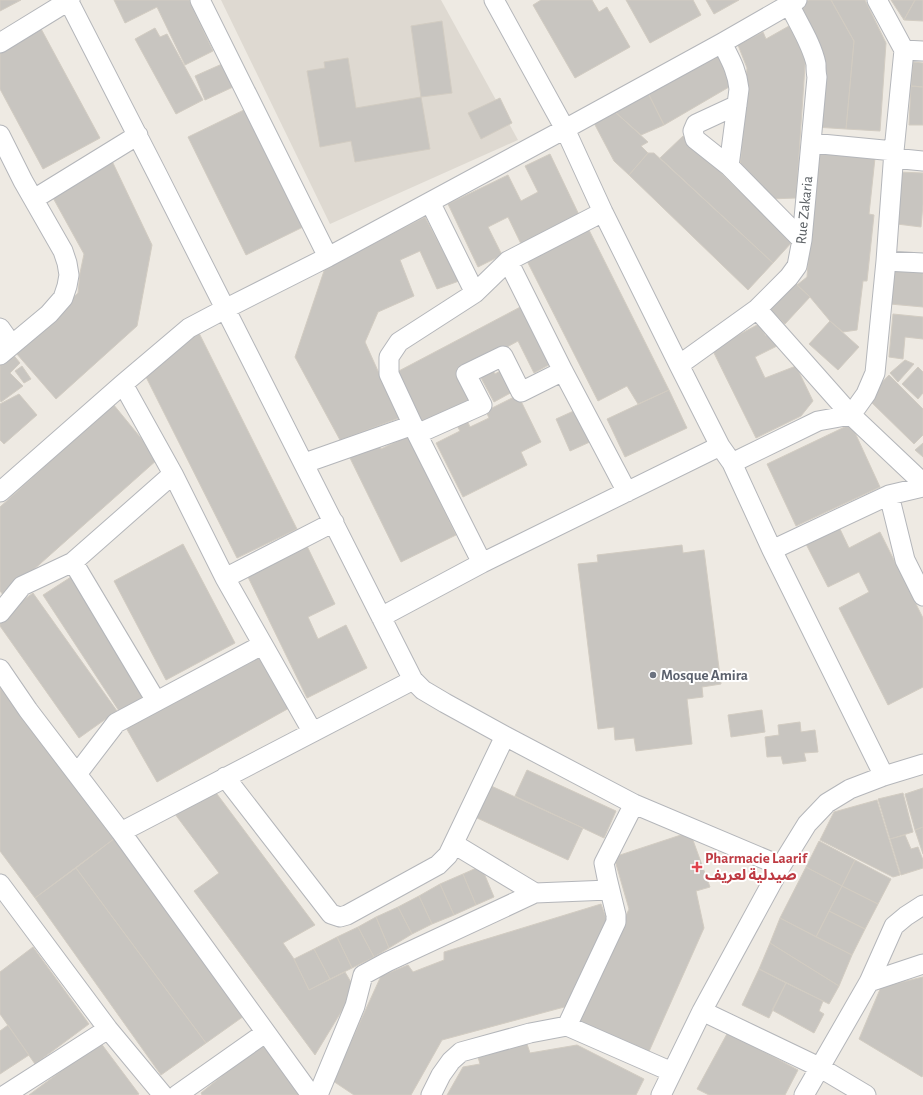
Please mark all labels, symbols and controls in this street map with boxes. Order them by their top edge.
street label: Rue Zakaria [793,175,816,245]
place label: Mosque Amira [661,668,748,683]
marker: Mosque Amira [648,670,658,680]
place label: Pharmacie Laarif صيدلية لعريف [705,851,808,884]
marker: Pharmacie Laarif صيدلية لعريف [692,862,702,872]

